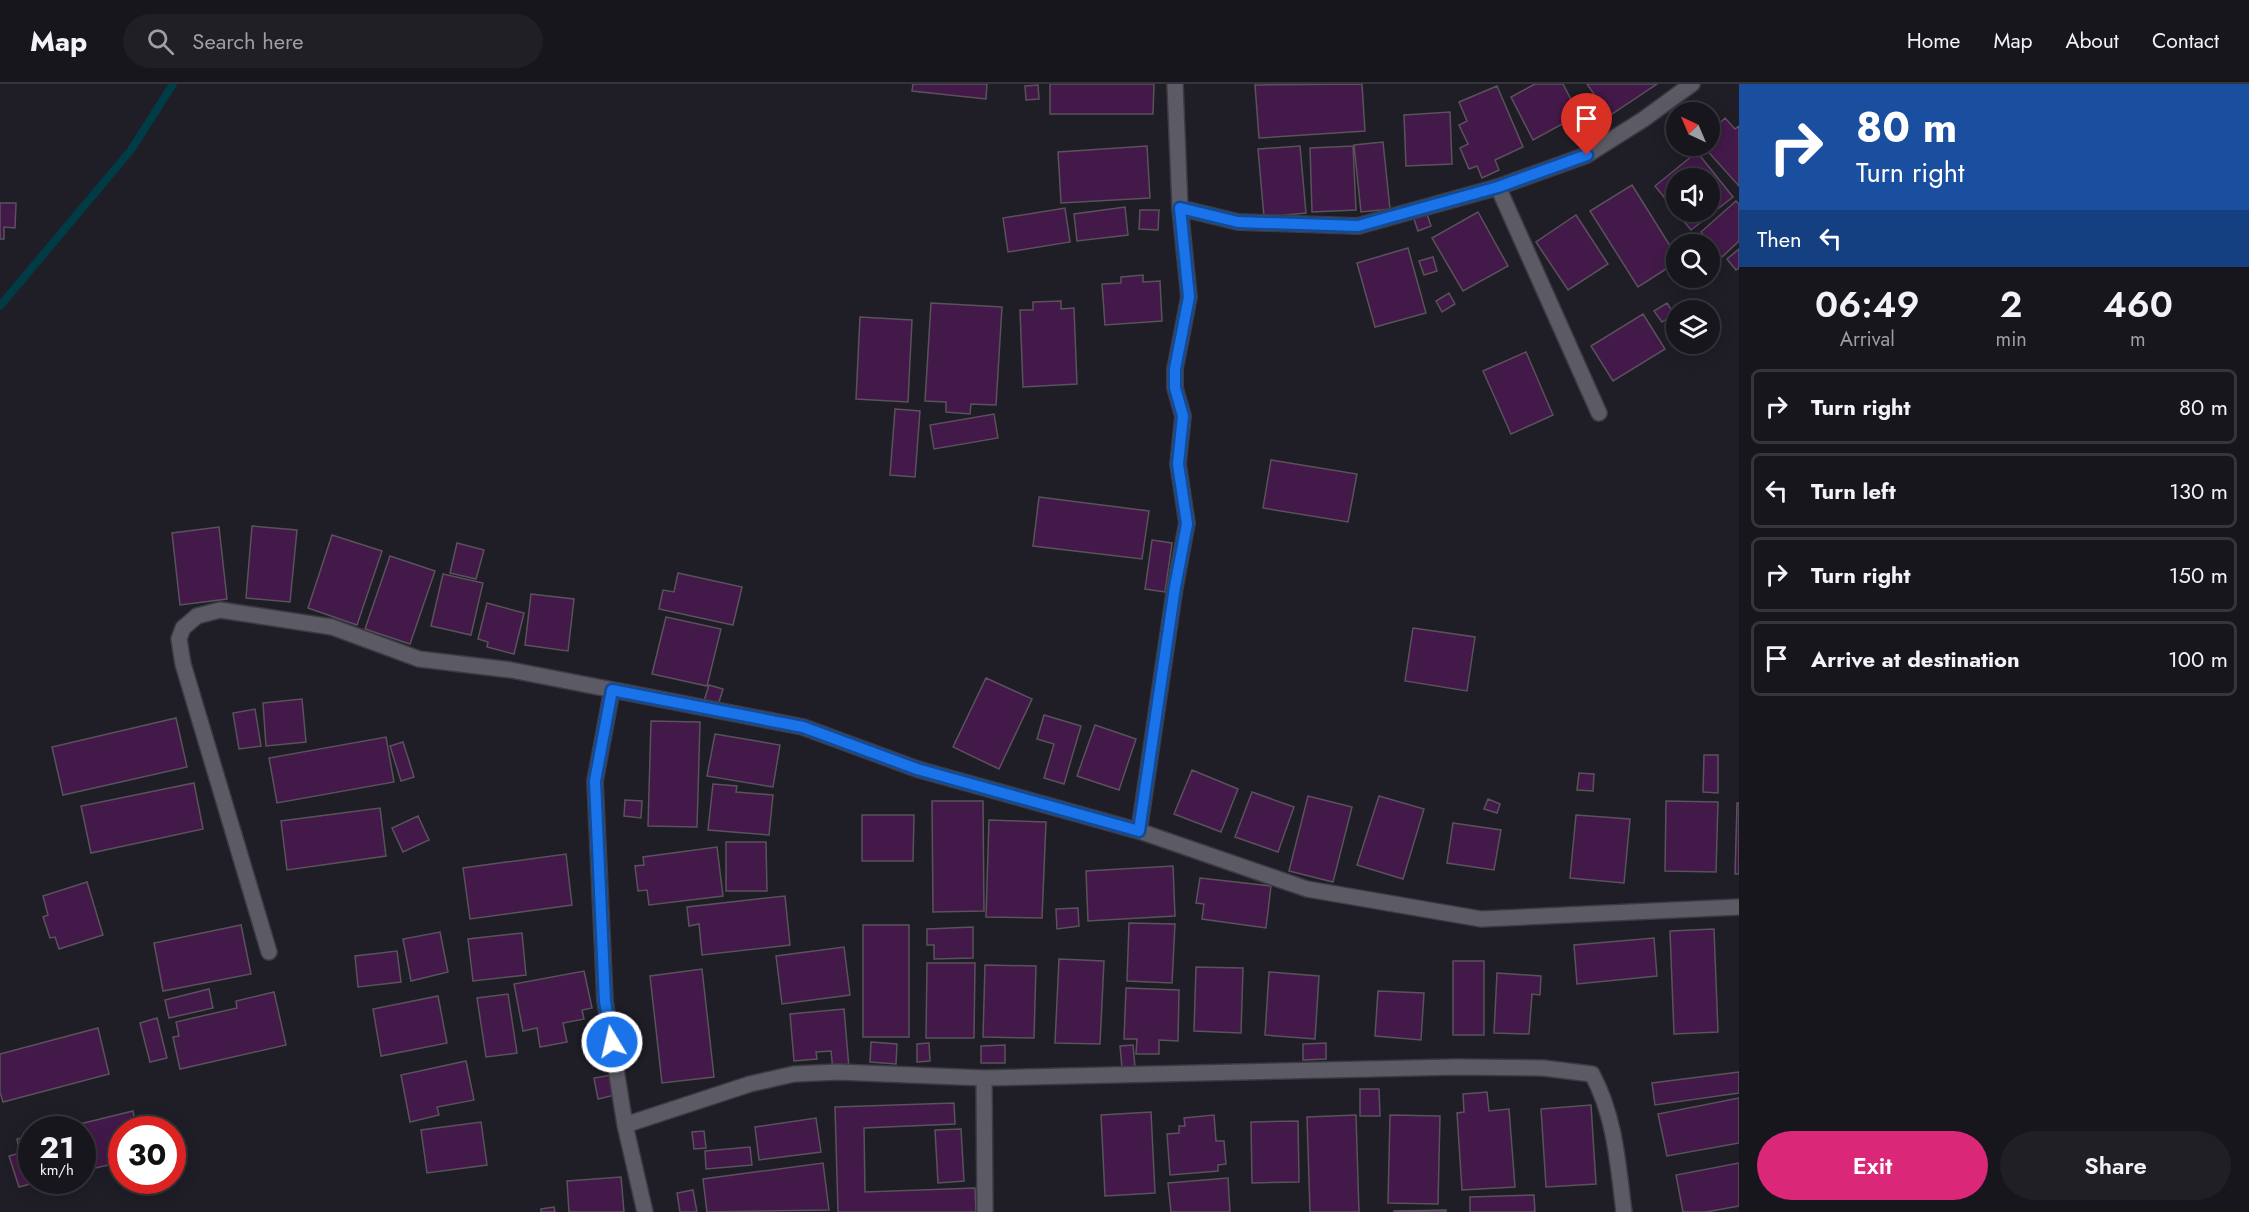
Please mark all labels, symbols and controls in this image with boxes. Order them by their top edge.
search box [123,14,543,68]
text: Map [30,21,87,62]
icon: search [144,25,177,58]
text: Search here [192,25,304,57]
text: Home [1907,26,1960,56]
text: Map [1993,26,2033,56]
text: About [2066,26,2119,56]
text: Contact [2152,26,2219,56]
pin [1561,93,1612,155]
text: 80 m [1856,97,1957,158]
icon: arrive [1570,102,1603,135]
north arrow [1666,102,1720,156]
map controls [1666,102,1720,354]
icon: right [1757,108,1835,186]
text: Turn right [1856,153,1964,192]
button: sound [1666,168,1720,222]
icon: left [1814,222,1847,255]
text: Then [1757,223,1802,255]
button: search [1666,234,1720,288]
text: 06:49 [1815,278,1919,330]
text: 2 [2000,278,2023,330]
text: 460 [2103,278,2173,330]
button: layers [1666,300,1720,354]
text: Arrival [1840,325,1895,354]
text: min [1996,325,2027,354]
text: m [2130,325,2146,354]
icon: right [1760,390,1793,423]
text: Turn right [1811,391,1911,423]
text: 80 m [2179,391,2228,423]
icon: left [1760,474,1793,507]
text: Turn left [1811,475,1896,507]
text: 130 m [2169,475,2228,507]
icon: right [1760,558,1793,591]
text: Turn right [1811,559,1911,591]
text: 150 m [2169,559,2228,591]
icon: arrive [1760,642,1793,675]
text: Arrive at destination [1811,643,2020,675]
text: 100 m [2168,643,2228,675]
position arrow [580,1010,644,1074]
speed limit sign: 30 [108,1116,186,1194]
text: 21 [40,1126,74,1169]
button: Exit [1757,1131,1988,1200]
button: Share [2000,1131,2231,1200]
text: km/h [40,1159,74,1181]

